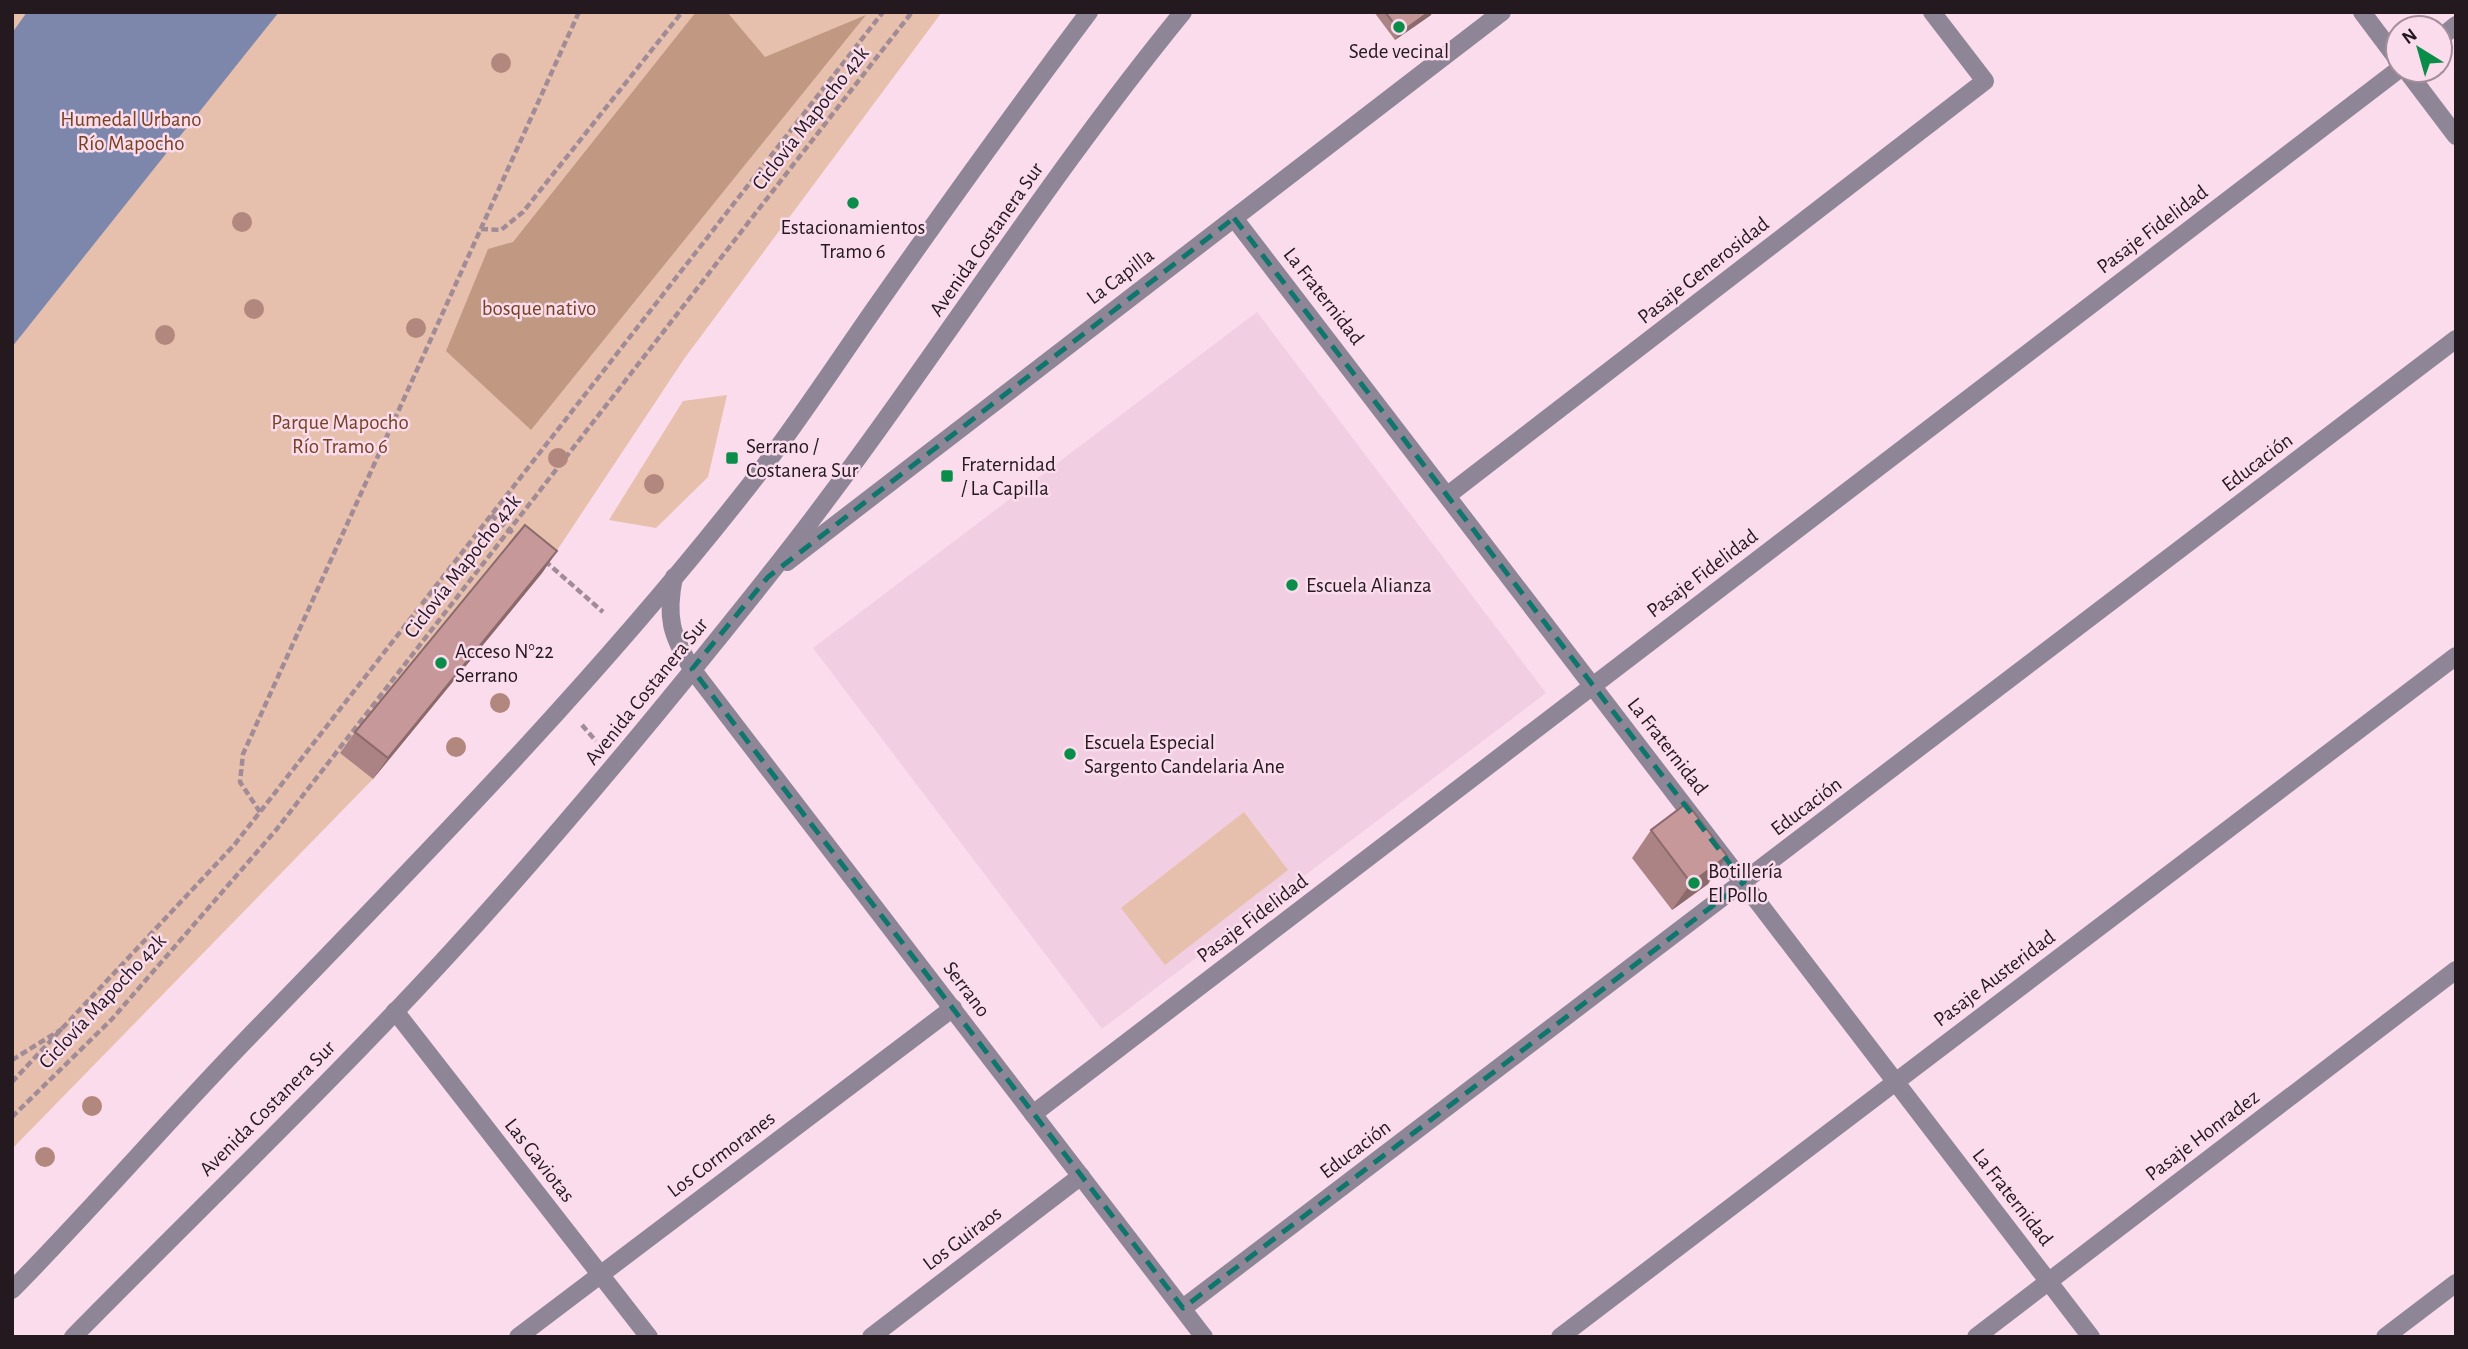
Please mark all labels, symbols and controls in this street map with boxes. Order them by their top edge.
north arrow [2384,14,2454,84]
marker: Sede vecinal [1391,19,1407,35]
text: N [2399,25,2421,48]
place label: Sede vecinal [1349,41,1449,62]
street label: Ciclovía Mapocho 42k [748,42,873,194]
park label: Humedal Urbano Río Mapocho [60,109,202,154]
street label: Avenida Costanera Sur [926,158,1047,320]
street label: Pasaje Fidelidad [2093,181,2212,278]
marker: Estacionamientos Tramo 6 [845,195,861,211]
street label: Pasaje Generosidad [1634,213,1773,328]
place label: Estacionamientos Tramo 6 [781,217,925,262]
street label: La Capilla [1083,244,1158,308]
street label: La Fraternidad [1279,244,1368,349]
park label: bosque nativo [482,298,596,319]
park label: Parque Mapocho Río Tramo 6 [271,412,409,457]
street label: Educación [2218,429,2297,496]
place label: Serrano / Costanera Sur [746,436,858,481]
marker: Serrano / Costanera Sur [724,450,740,466]
place label: Fraternidad / La Capilla [961,454,1056,499]
marker: Fraternidad / La Capilla [939,468,955,484]
street label: Ciclovía Mapocho 42k [400,490,525,642]
street label: Pasaje Fidelidad [1643,525,1762,622]
place label: Escuela Alianza [1306,575,1432,596]
marker: Escuela Alianza [1284,577,1300,593]
street label: Avenida Costanera Sur [581,614,712,769]
place label: Acceso N°22 Serrano [455,641,554,686]
marker: Acceso N°22 Serrano [433,655,449,671]
street label: La Fraternidad [1623,694,1712,799]
place label: Escuela Especial Sargento Candelaria Ane [1084,732,1285,777]
marker: Escuela Especial Sargento Candelaria Ane [1062,746,1078,762]
street label: Educación [1767,773,1846,840]
place label: Botillería El Pollo [1708,861,1783,906]
street label: Pasaje Fidelidad [1193,870,1312,967]
marker: Botillería El Pollo [1686,875,1702,891]
street label: Pasaje Austeridad [1930,926,2059,1031]
street label: Ciclovía Mapocho 42k [35,930,170,1073]
street label: Serrano [939,958,994,1021]
street label: Avenida Costanera Sur [196,1036,339,1180]
street label: Pasaje Honradez [2142,1086,2263,1185]
street label: Los Cormoranes [664,1107,779,1201]
street label: Las Gaviotas [501,1114,579,1206]
street label: Educación [1316,1116,1395,1183]
street label: La Fraternidad [1968,1145,2057,1250]
street label: Los Guiraos [919,1202,1005,1275]

